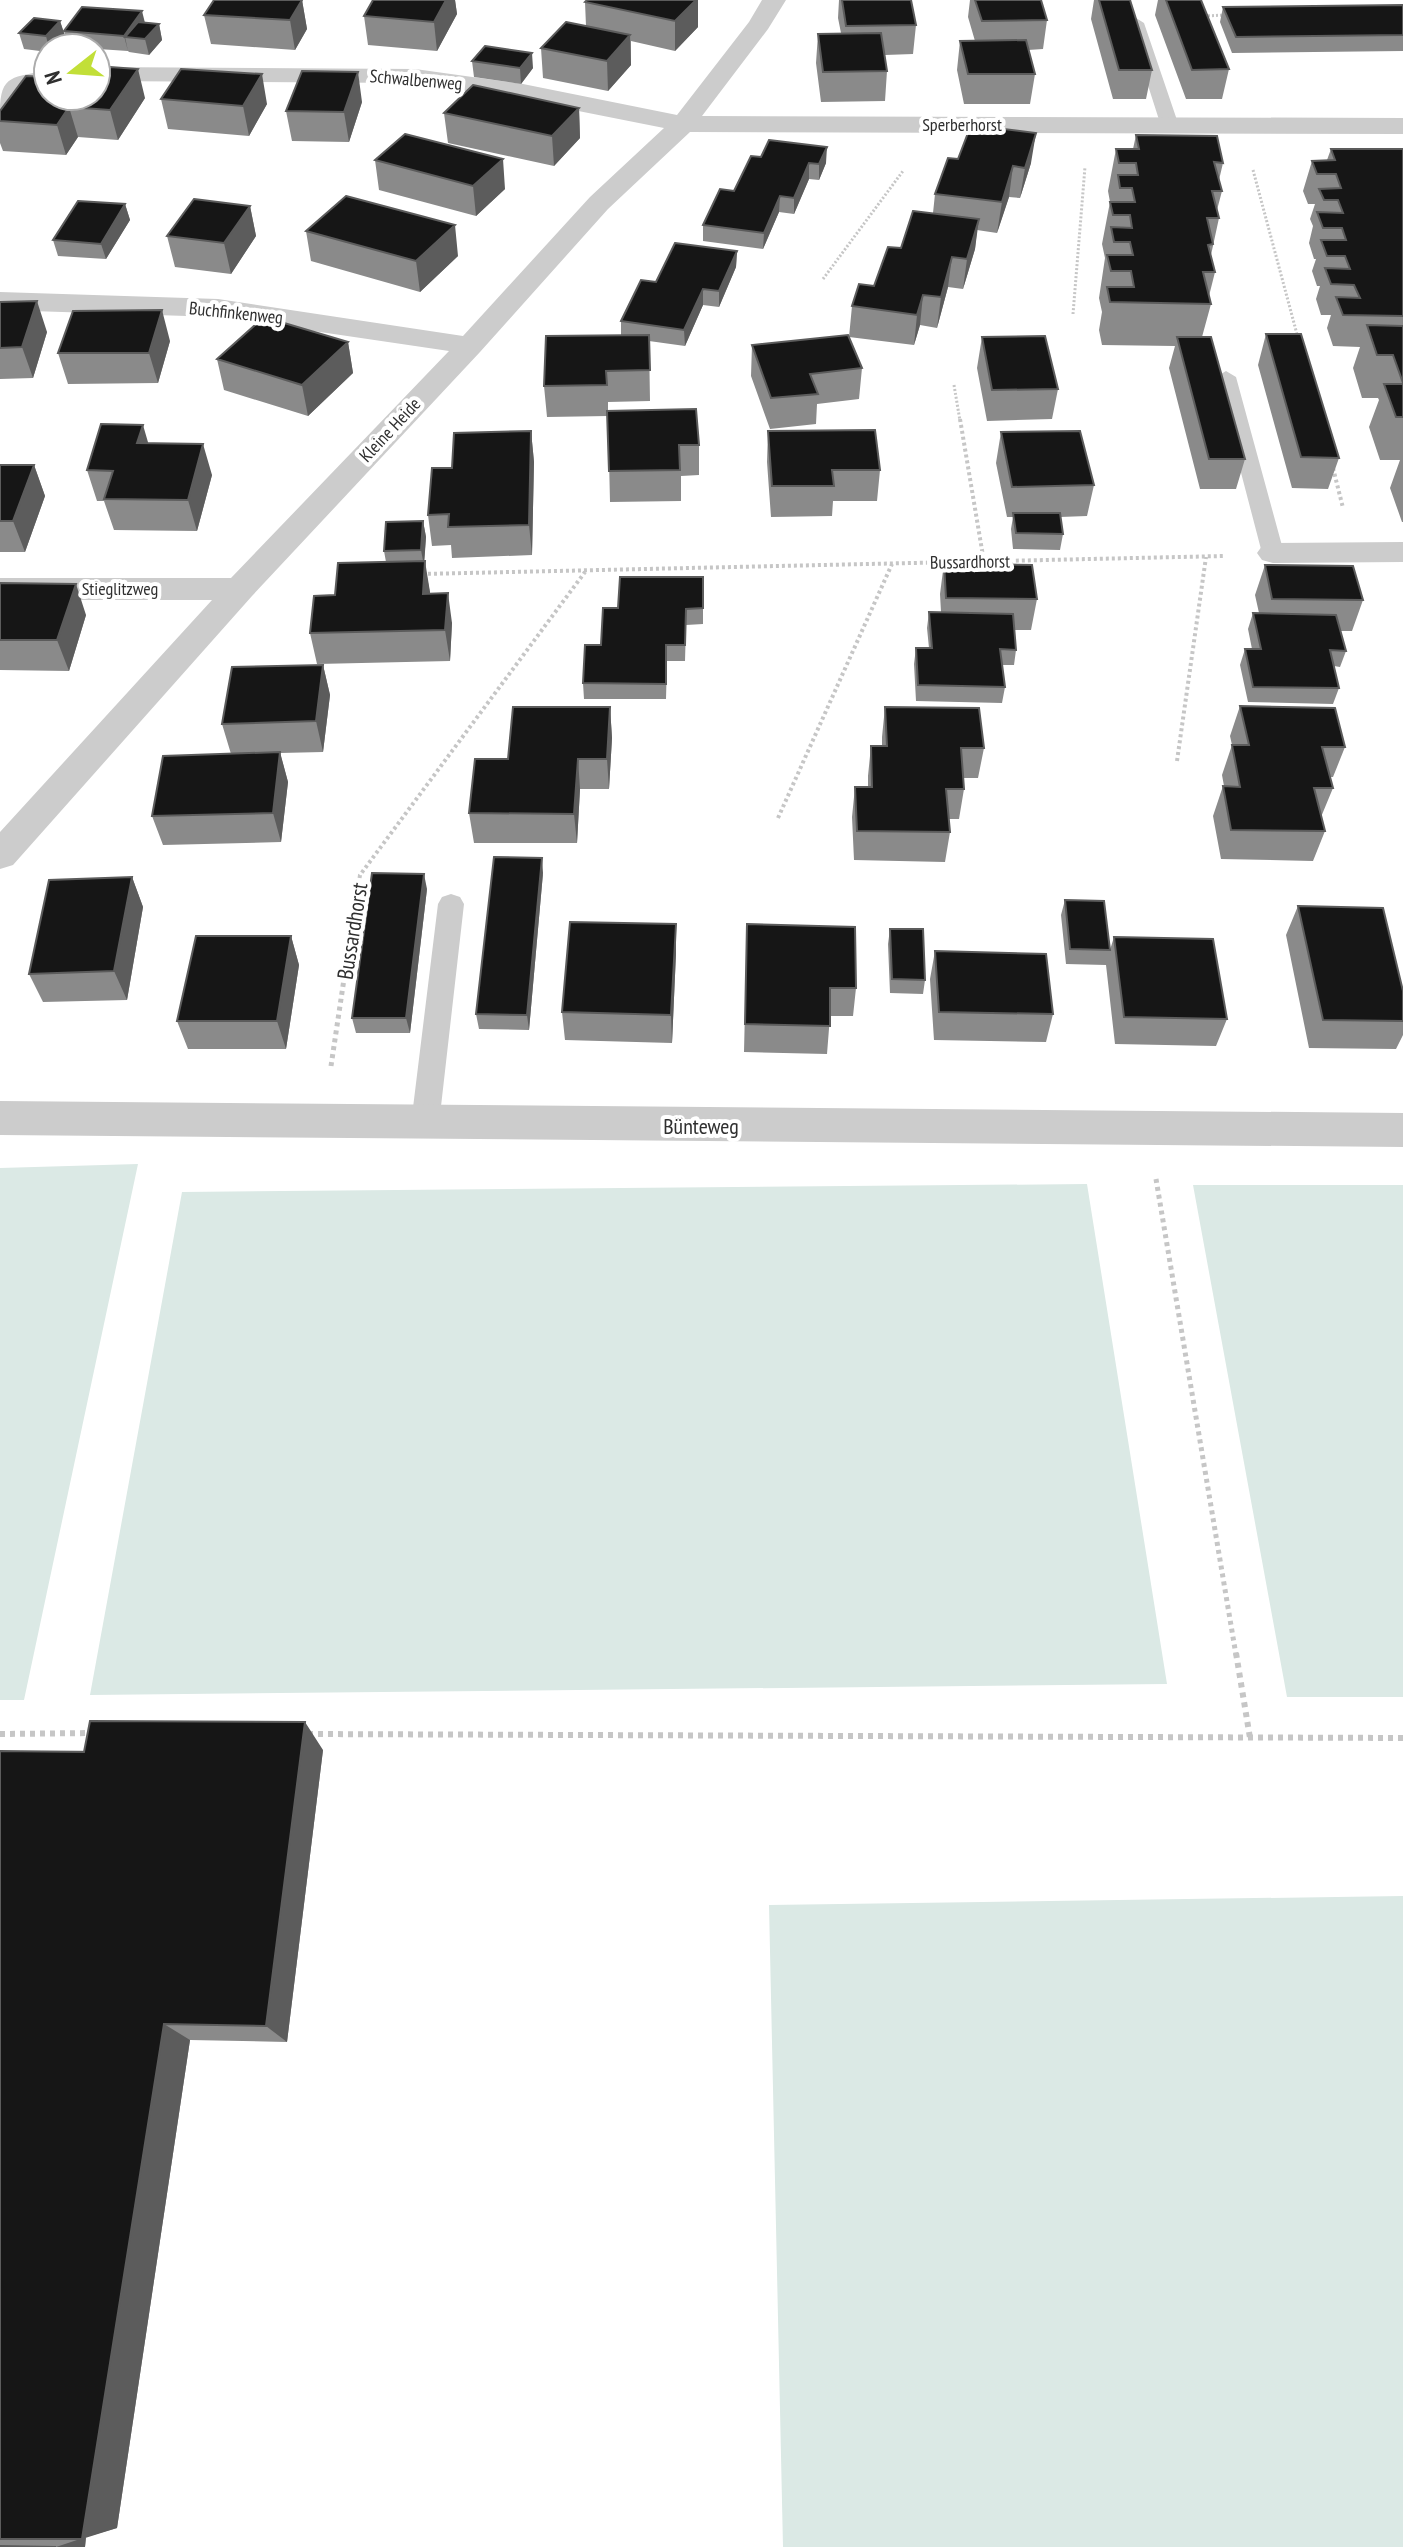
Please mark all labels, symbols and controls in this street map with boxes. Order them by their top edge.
north arrow [32,32,112,112]
street label: Schwalbenweg [369,64,463,95]
text: N [38,68,68,88]
street label: Sperberhorst [922,113,1002,136]
street label: Buchfinkenweg [188,296,284,329]
street label: Kleine Heide [354,393,425,467]
street label: Bussardhorst [930,549,1010,574]
street label: Stieglitzweg [82,577,158,600]
street label: Bussardhorst [331,880,373,982]
street label: Bünteweg [663,1112,739,1140]

